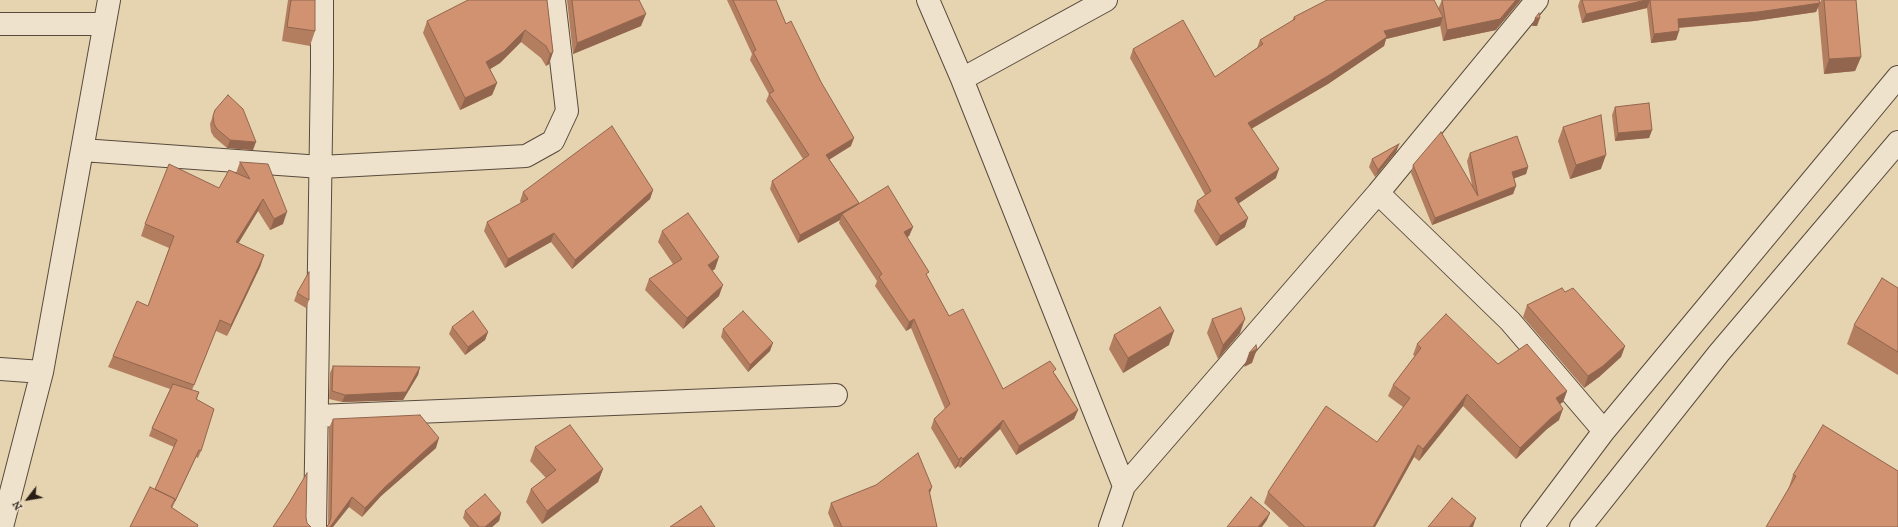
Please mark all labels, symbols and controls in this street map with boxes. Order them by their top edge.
north arrow [8,479,48,519]
text: N [10,499,25,512]

